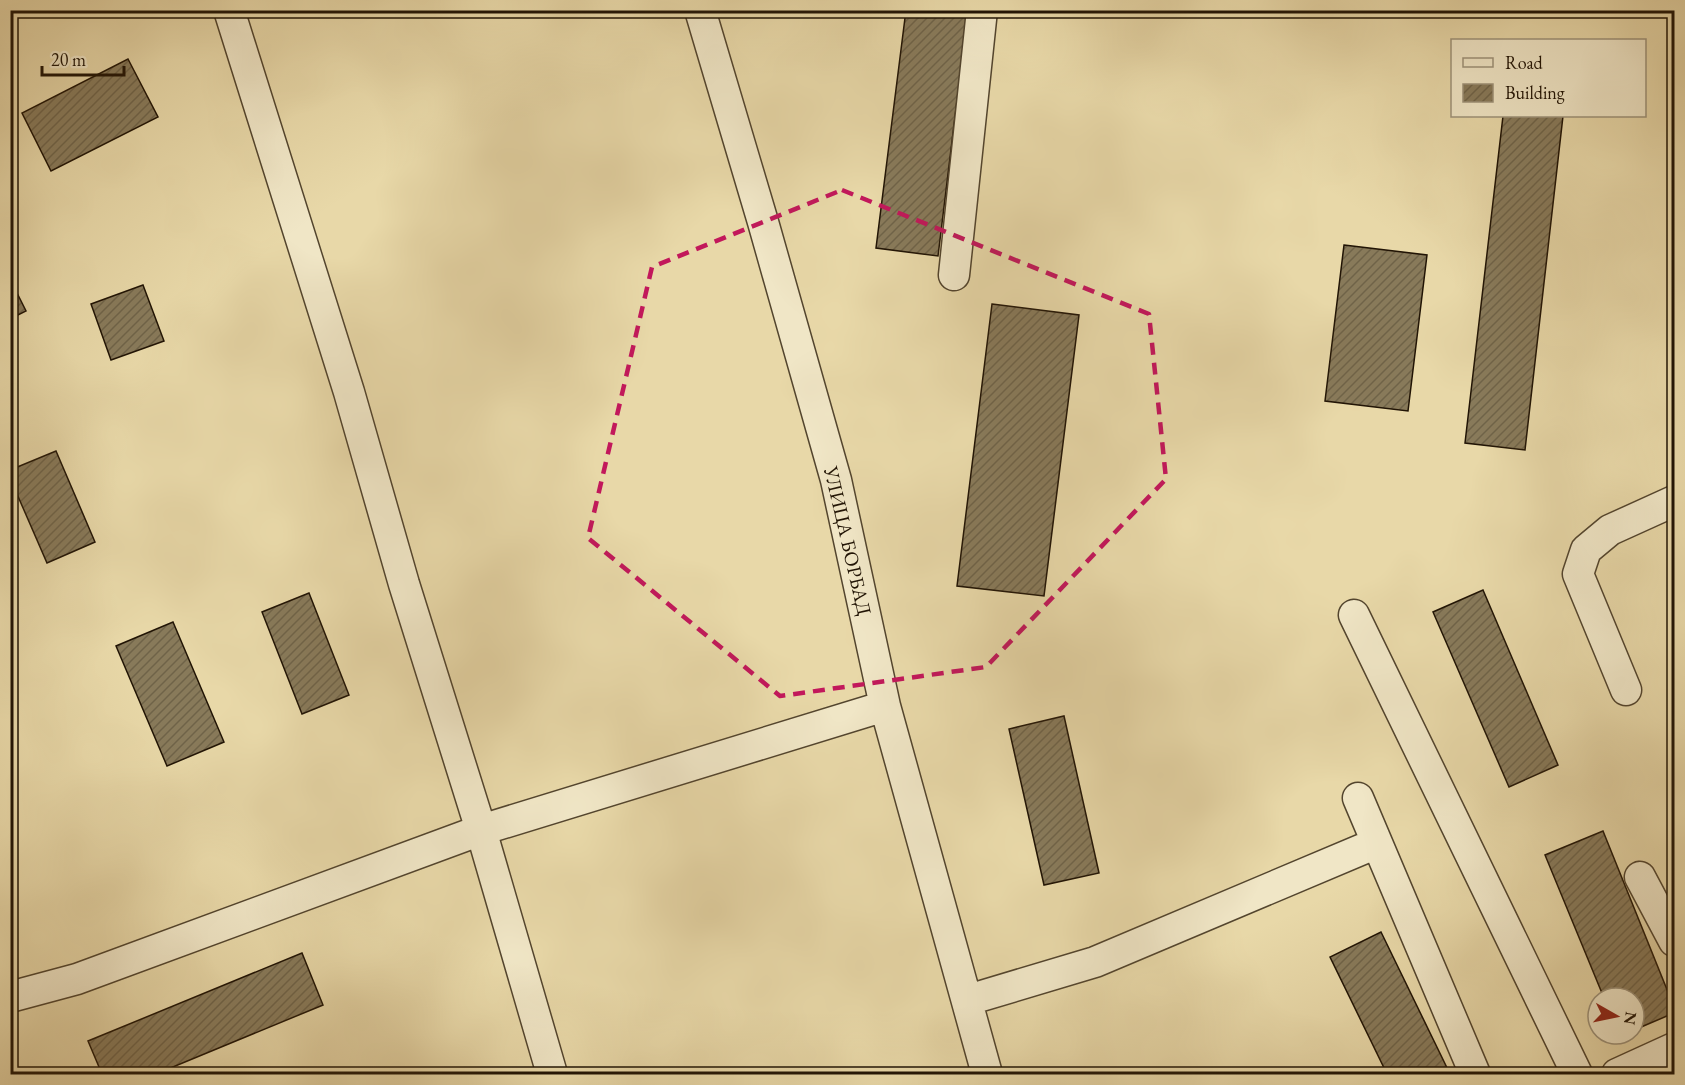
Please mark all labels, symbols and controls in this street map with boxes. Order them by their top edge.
scale bar [42,39,124,77]
legend [1451,39,1646,117]
text: 20 m [51,48,86,71]
text: Road [1505,51,1544,74]
text: Building [1505,81,1565,104]
street label: УЛИЦА БОРБАД [818,463,878,618]
north arrow [1586,986,1646,1046]
text: N [1619,1010,1642,1026]

